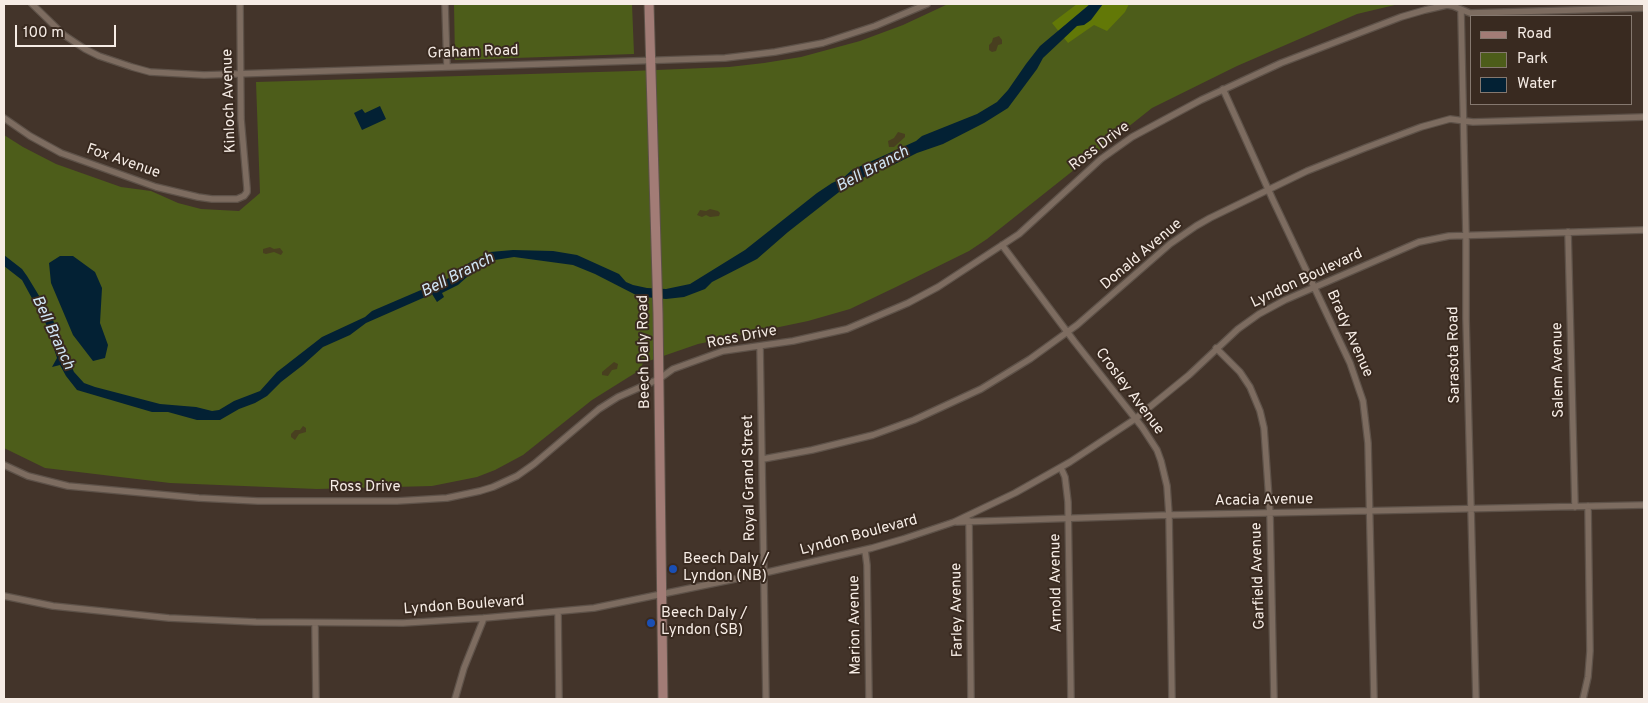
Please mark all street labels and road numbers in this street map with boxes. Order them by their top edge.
street label: Graham Road [427,42,519,64]
street label: Kinloch Avenue [219,49,241,153]
street label: Ross Drive [1066,118,1134,176]
street label: Fox Avenue [84,141,162,183]
street label: Donald Avenue [1098,216,1186,294]
street label: Lyndon Boulevard [1248,245,1366,313]
street label: Brady Avenue [1322,288,1376,380]
street label: Beech Daly Road [635,295,655,409]
street label: Sarasota Road [1445,306,1465,404]
street label: Ross Drive [705,322,779,354]
street label: Salem Avenue [1549,322,1569,418]
street label: Crosley Avenue [1091,345,1167,439]
street label: Royal Grand Street [740,414,760,542]
street label: Ross Drive [330,479,400,497]
street label: Acacia Avenue [1215,491,1313,511]
street label: Lyndon Boulevard [798,512,920,560]
street label: Garfield Avenue [1248,522,1270,630]
street label: Arnold Avenue [1047,533,1067,633]
street label: Farley Avenue [948,563,968,657]
street label: Marion Avenue [846,575,866,675]
street label: Lyndon Boulevard [403,593,525,619]

